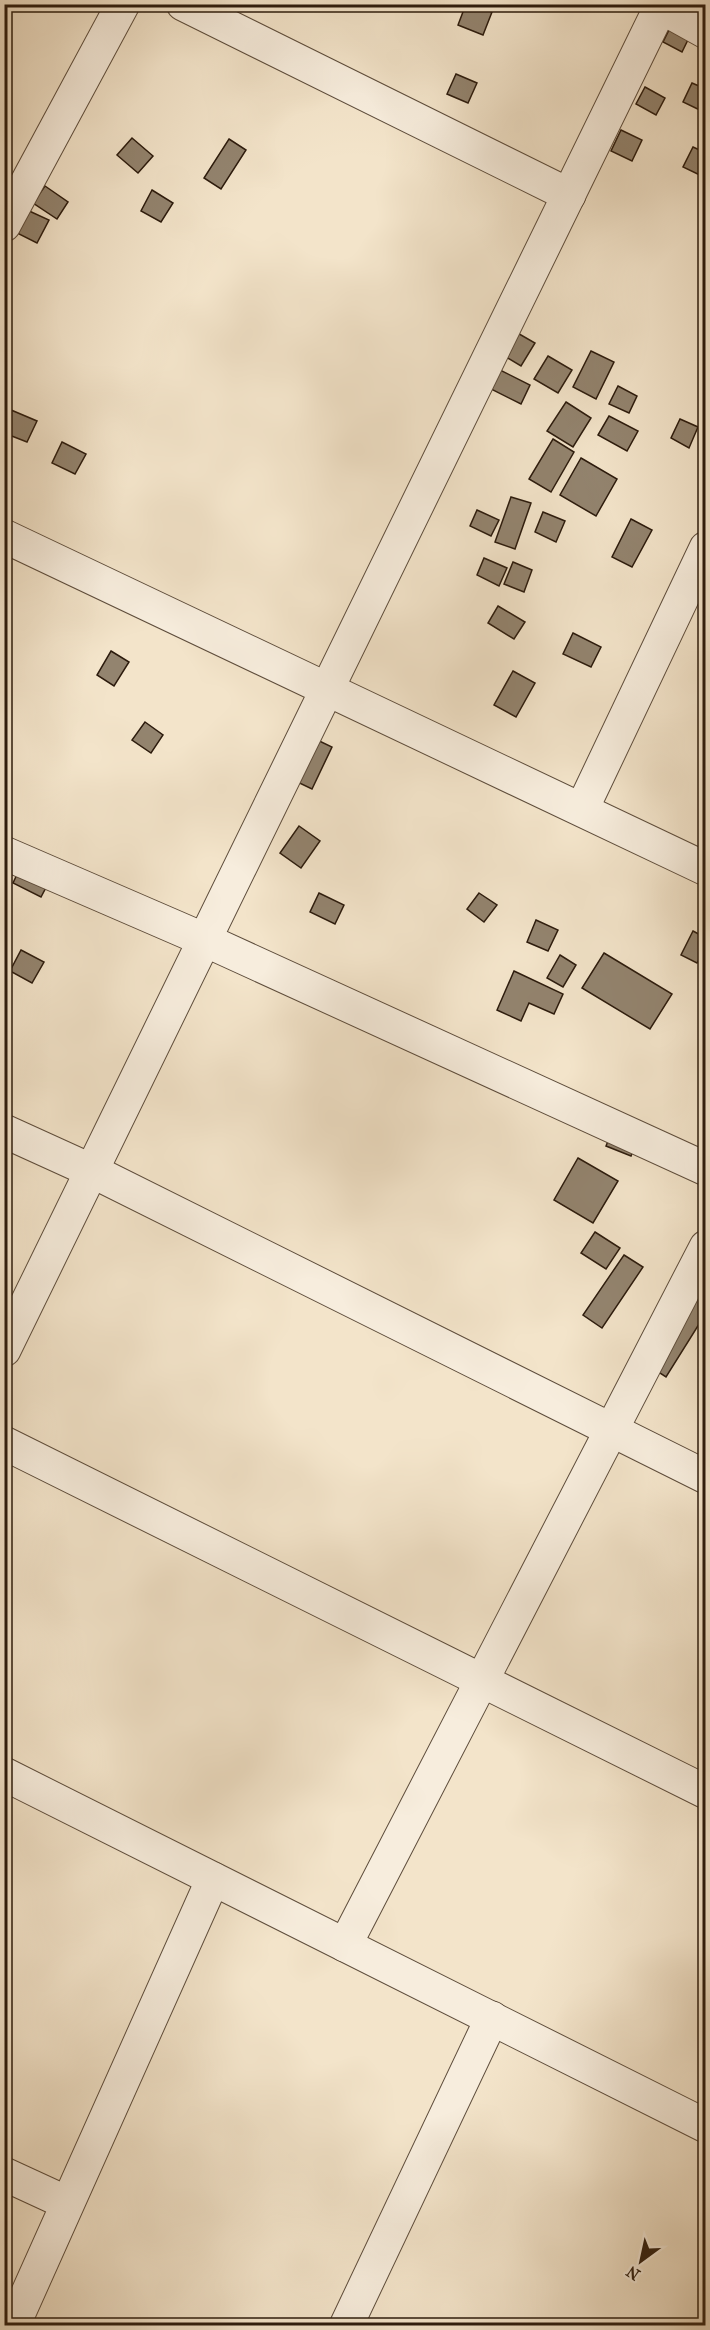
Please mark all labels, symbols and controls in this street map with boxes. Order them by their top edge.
north arrow [611,2231,671,2291]
text: N [622,2261,643,2284]

